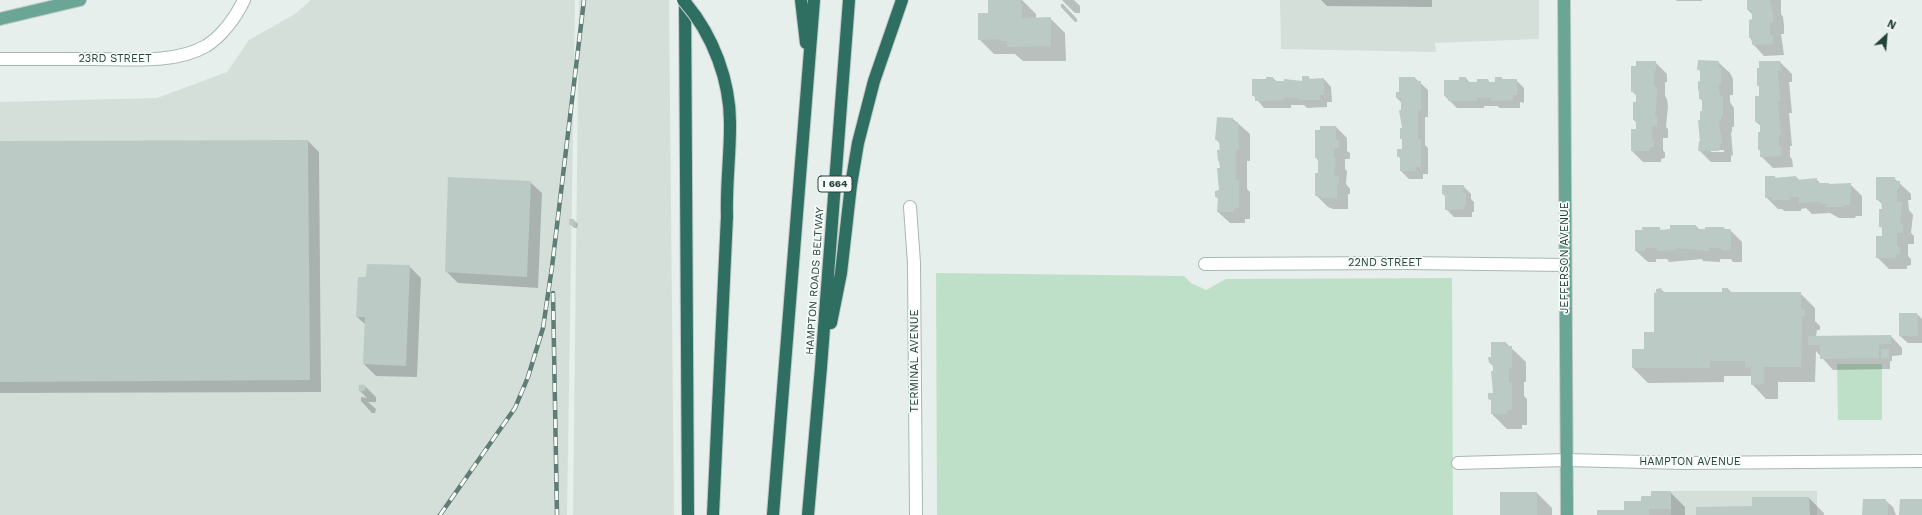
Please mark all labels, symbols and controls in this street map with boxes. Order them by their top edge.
north arrow [1866,16,1906,56]
text: N [1885,17,1898,32]
street label: 23RD STREET [78,52,152,66]
road number: I 664 [818,176,852,192]
street label: JEFFERSON AVENUE [1558,202,1572,314]
street label: HAMPTON ROADS BELTWAY [803,207,827,355]
street label: 22ND STREET [1348,256,1422,270]
street label: TERMINAL AVENUE [908,310,922,412]
street label: HAMPTON AVENUE [1639,455,1741,469]

